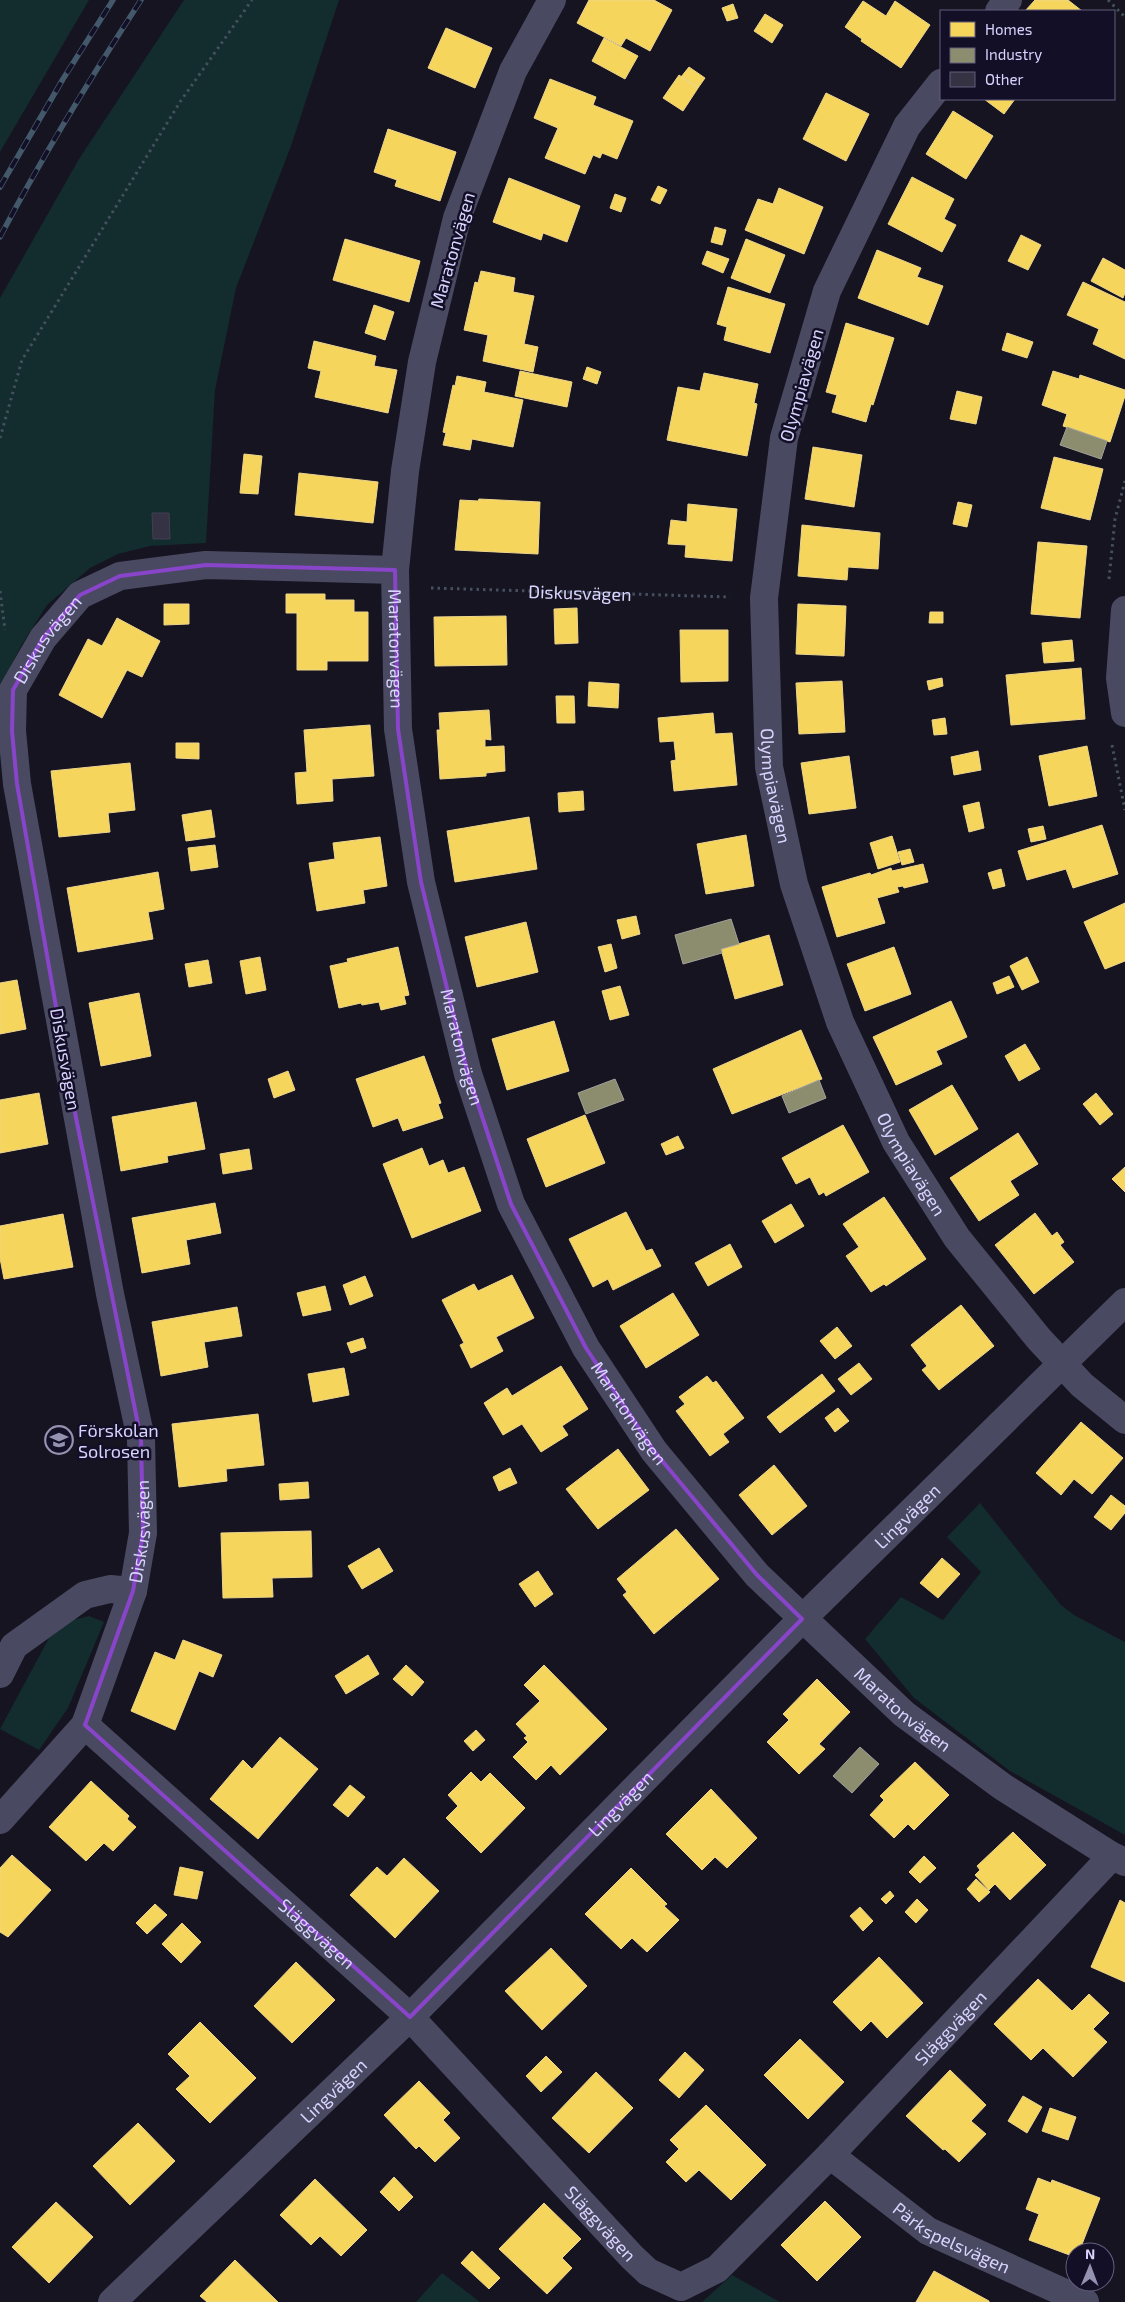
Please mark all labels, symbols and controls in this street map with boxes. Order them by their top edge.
legend [940,10,1115,100]
text: Homes [985,20,1032,38]
text: Industry [985,45,1042,63]
text: Other [985,70,1024,88]
street label: Maratonvägen [425,189,479,311]
street label: Olympiavägen [774,326,828,444]
street label: Diskusvägen [528,580,632,605]
street label: Maratonvägen [384,589,409,709]
street label: Diskusvägen [8,591,86,687]
street label: Olympiavägen [757,728,796,845]
street label: Maratonvägen [436,986,489,1108]
street label: Diskusvägen [46,1006,86,1112]
street label: Olympiavägen [873,1109,951,1220]
street label: Maratonvägen [587,1357,672,1469]
place label: Förskolan Solrosen [78,1419,159,1462]
school or university icon: Förskolan Solrosen [44,1425,74,1455]
street label: Lingvägen [869,1479,945,1553]
street label: Diskusvägen [124,1480,154,1585]
street label: Maratonvägen [850,1662,956,1756]
street label: Lingvägen [583,1766,657,1841]
street label: Släggvägen [274,1894,360,1973]
street label: Släggvägen [910,1985,991,2070]
street label: Lingvägen [295,2054,371,2127]
street label: Släggvägen [561,2181,641,2266]
street label: Pärkspelsvägen [889,2197,1014,2278]
north arrow [1065,2242,1115,2292]
text: N [1085,2245,1095,2262]

